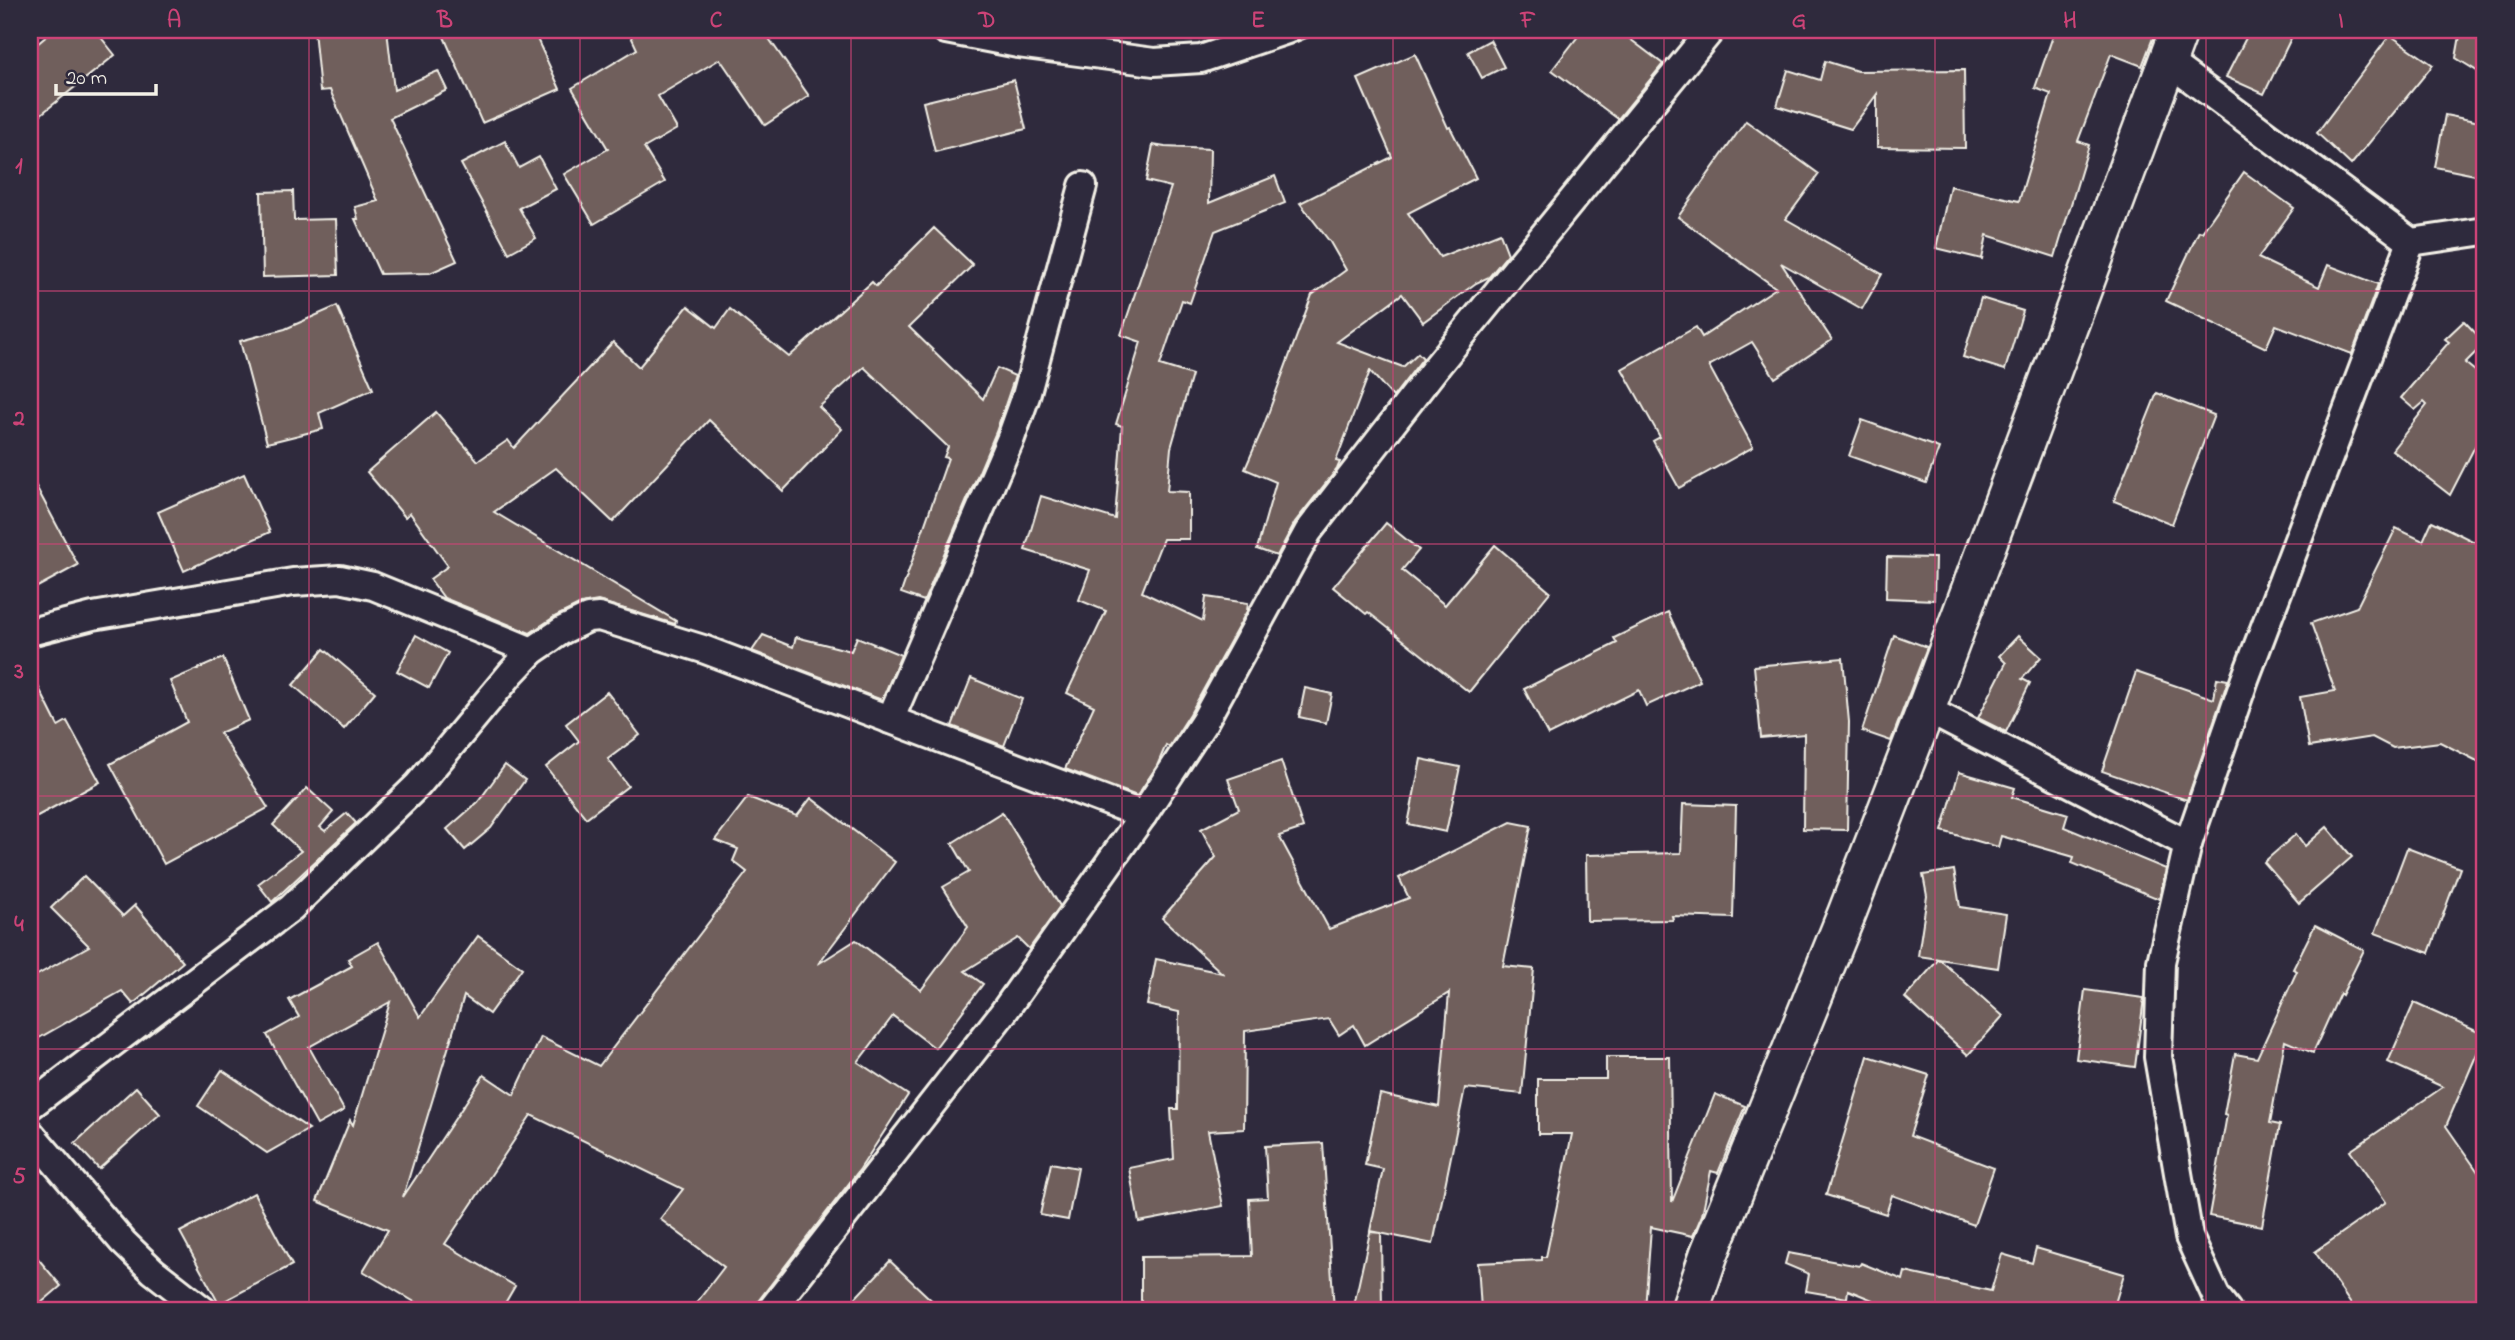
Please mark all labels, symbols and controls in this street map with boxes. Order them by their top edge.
text: A [167,5,181,38]
text: B [436,5,453,38]
text: C [710,5,723,38]
text: D [978,5,995,38]
text: E [1251,5,1265,38]
text: F [1520,5,1536,38]
text: G [1792,5,1806,38]
text: H [2063,5,2077,38]
text: I [2338,5,2344,38]
scale bar [56,52,156,96]
text: 20 m [66,64,107,94]
text: 1 [15,151,23,184]
text: 2 [12,403,25,436]
text: 3 [13,656,24,689]
text: 4 [14,909,24,942]
text: 5 [12,1161,26,1194]

